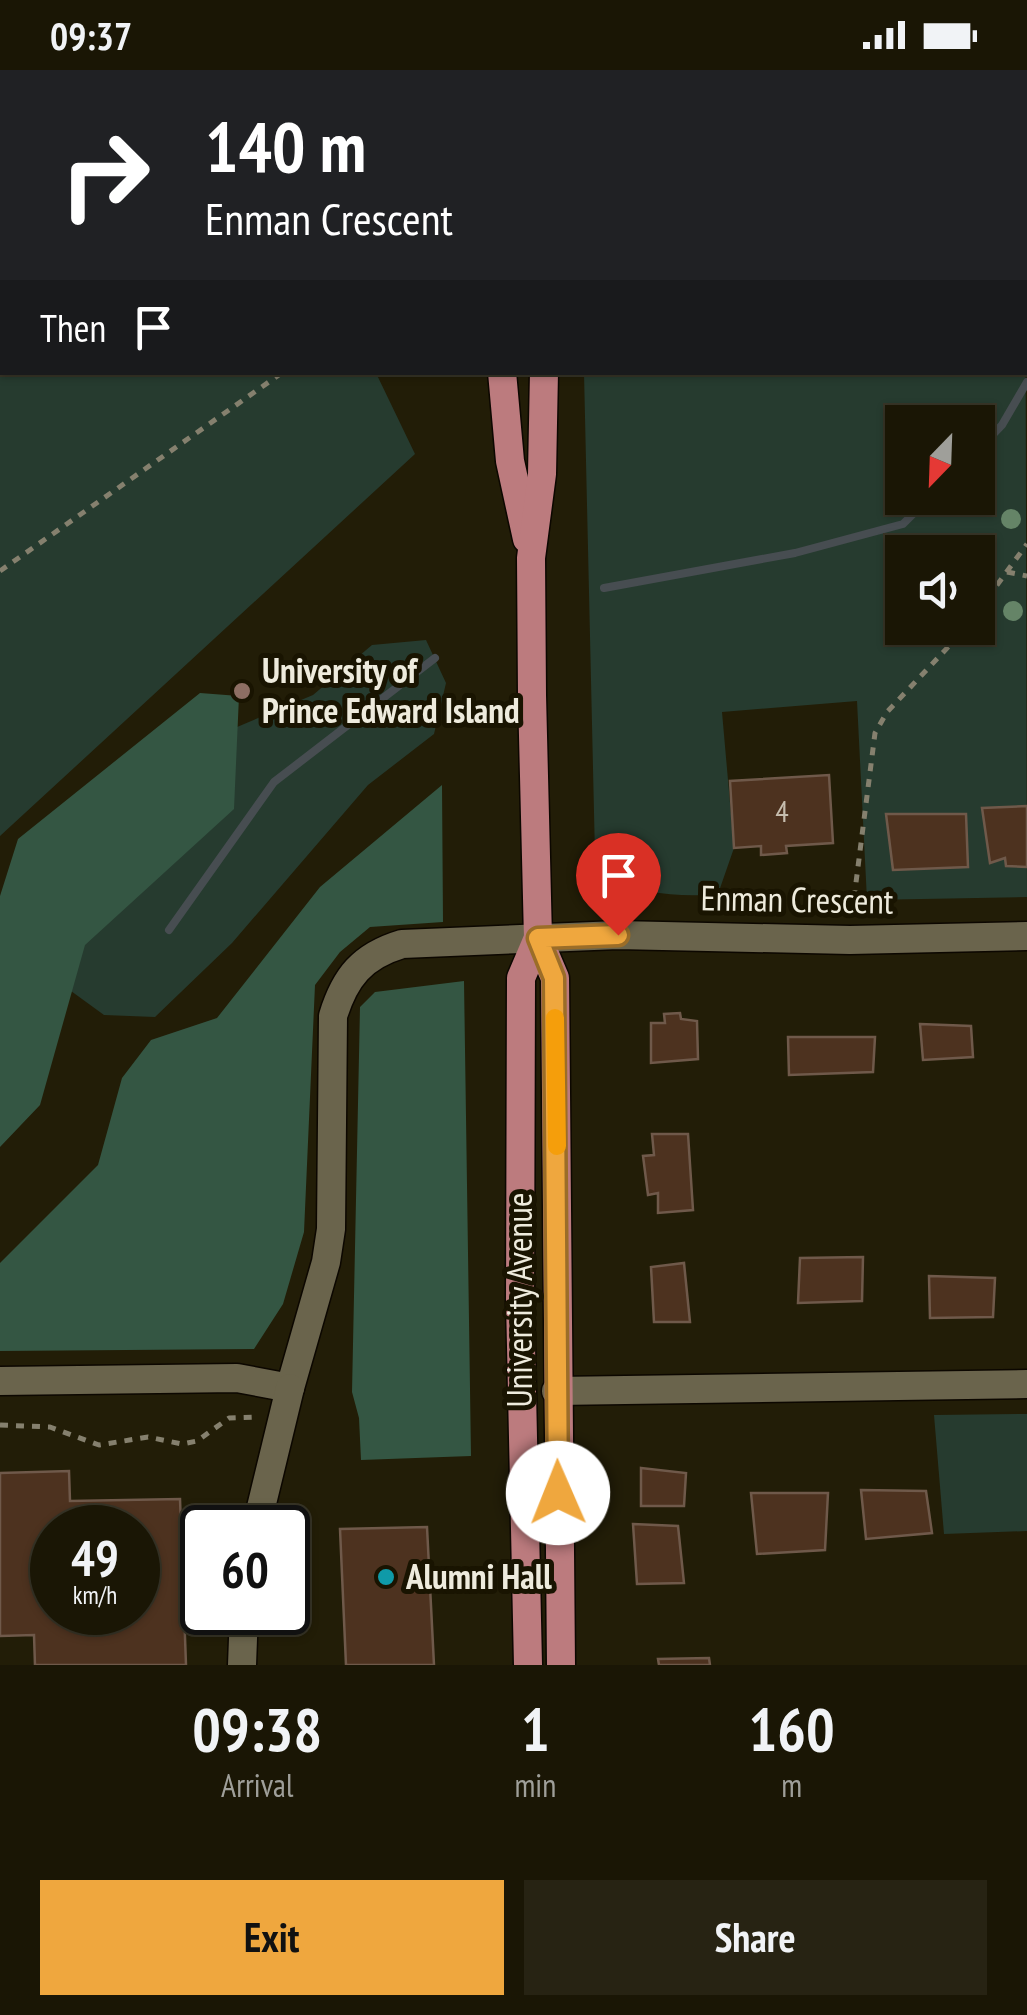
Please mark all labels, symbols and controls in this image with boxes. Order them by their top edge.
text: 09:37 [50,11,132,60]
text: 140 m [205,101,366,191]
icon: right [40,110,170,240]
text: Enman Crescent [205,189,453,247]
icon: arrive [126,300,181,355]
text: Then [40,303,106,352]
north arrow [885,405,995,515]
map controls [885,405,995,645]
button: sound [885,535,995,645]
place label: University of Prince Edward Island [262,647,519,733]
marker: University of Prince Edward Island [231,680,253,702]
house number: 4 [775,791,789,830]
pin [576,833,661,936]
icon: arrive [591,848,646,903]
street label: Enman Crescent [700,874,894,924]
street label: University Avenue [496,1193,542,1407]
position arrow [506,1441,610,1545]
speed limit sign: 60 [180,1505,310,1635]
text: 49 [71,1525,119,1590]
place label: Alumni Hall [405,1553,552,1599]
marker: Alumni Hall [375,1566,397,1588]
text: km/h [73,1579,117,1611]
text: 09:38 [192,1690,322,1768]
text: 1 [521,1690,550,1768]
text: 160 [749,1690,835,1768]
text: Arrival [221,1764,293,1806]
text: min [514,1764,556,1806]
text: m [781,1764,802,1806]
button: Exit [40,1880,504,1995]
button: Share [524,1880,987,1995]

